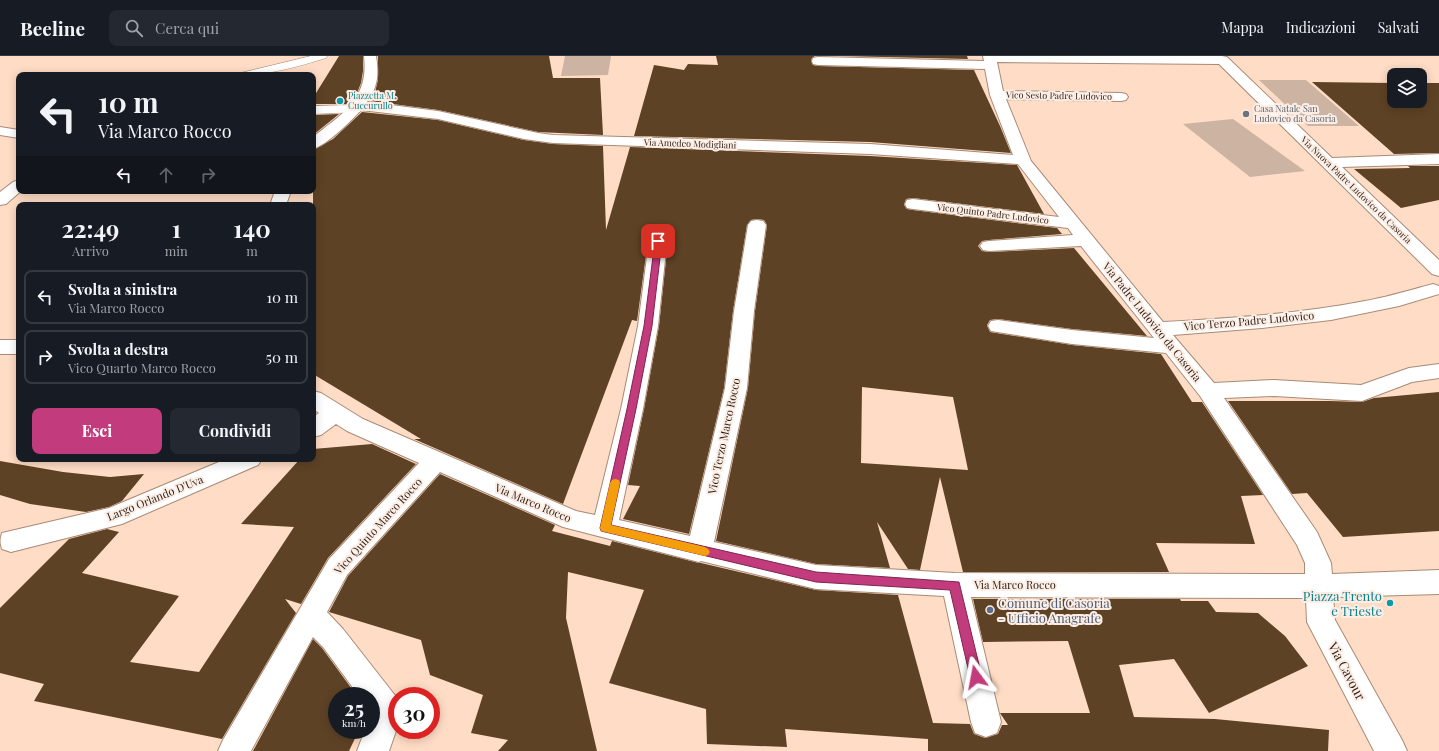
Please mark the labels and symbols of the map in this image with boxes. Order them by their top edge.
street label: Vico Sesto Padre Ludovico [1005,88,1112,102]
place label: Piazzetta M. Cuccurullo [348,89,396,111]
marker: Piazzetta M. Cuccurullo [335,96,345,106]
place label: Casa Natale San Ludovico da Casoria [1254,102,1336,124]
marker: Casa Natale San Ludovico da Casoria [1241,109,1251,119]
street label: Via Nuova Padre Ludovico da Casoria [1298,132,1415,246]
street label: Via Amedeo Modigliani [643,135,737,151]
street label: Vico Quinto Padre Ludovico [936,200,1050,226]
pin [641,224,675,258]
street label: Via Padre Ludovico da Casoria [1099,258,1205,385]
street label: Vico Terzo Padre Ludovico [1182,307,1315,334]
street label: Vico Terzo Marco Rocco [704,377,743,496]
street label: Largo Orlando D'Uva [104,471,206,524]
street label: Vico Quinto Marco Rocco [330,474,425,578]
street label: Via Marco Rocco [492,479,574,525]
street label: Via Marco Rocco [973,577,1056,592]
place label: Piazza Trento e Trieste [1303,587,1382,619]
place label: Comune di Casoria - Ufficio Anagrafe [998,594,1110,626]
marker: Piazza Trento e Trieste [1385,598,1395,608]
marker: Comune di Casoria - Ufficio Anagrafe [985,605,995,615]
street label: Via Cavour [1325,638,1370,703]
position arrow [955,656,997,698]
speed limit sign: 30 [388,687,440,739]

